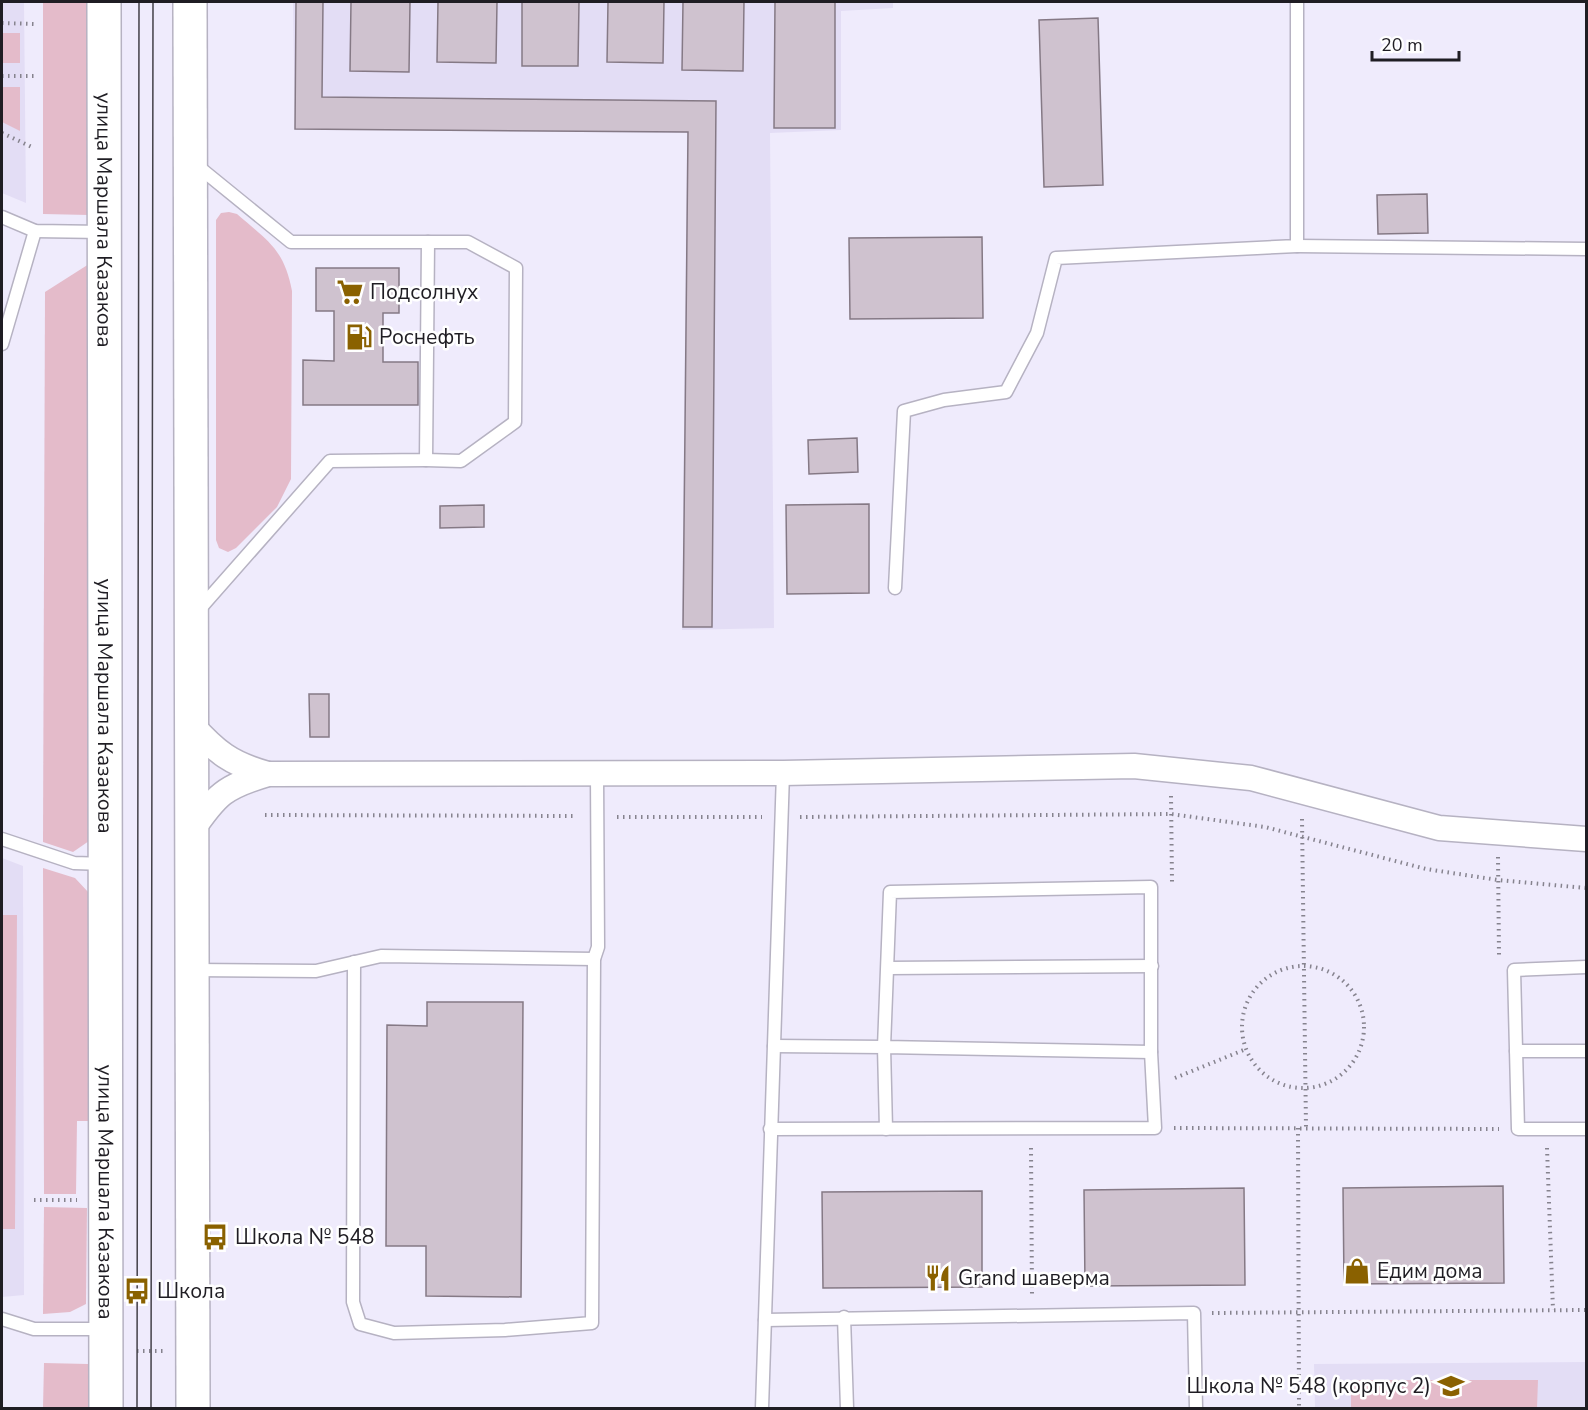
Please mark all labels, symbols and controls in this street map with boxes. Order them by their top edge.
scale bar [1372,24,1459,62]
text: 20 m [1381,33,1423,57]
street label: улица Маршала Казакова [90,92,118,348]
supermarket icon: Подсолнух [335,277,365,307]
place label: Подсолнух [370,278,478,306]
fuel station icon: Роснефть [344,322,374,352]
place label: Роснефть [379,323,475,351]
street label: улица Маршала Казакова [91,578,119,834]
street label: улица Маршала Казакова [92,1064,120,1320]
bus stop icon: Школа № 548 [200,1222,230,1252]
place label: Школа № 548 [235,1223,374,1251]
shop icon: Едим дома [1342,1256,1372,1286]
place label: Едим дома [1377,1257,1483,1285]
restaurant icon: Grand шаверма [923,1263,953,1293]
place label: Grand шаверма [958,1264,1110,1292]
bus stop icon: Школа [122,1276,152,1306]
place label: Школа [157,1277,225,1305]
school or university icon: Школа № 548 (корпус 2) [1436,1371,1466,1401]
place label: Школа № 548 (корпус 2) [1186,1372,1431,1400]

